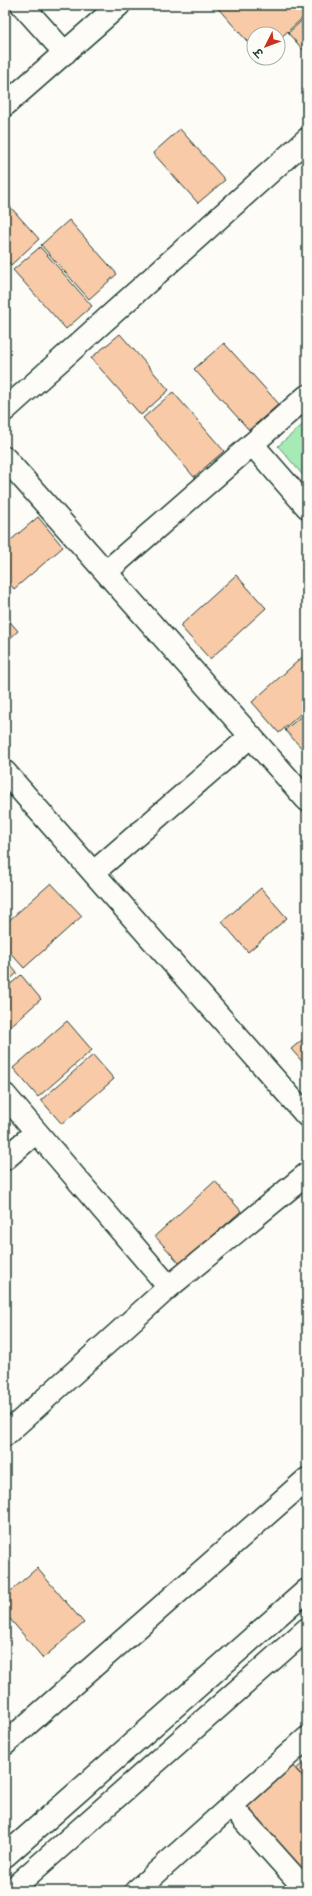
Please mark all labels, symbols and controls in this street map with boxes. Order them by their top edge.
north arrow [246,26,286,66]
text: उ [250,44,267,61]

